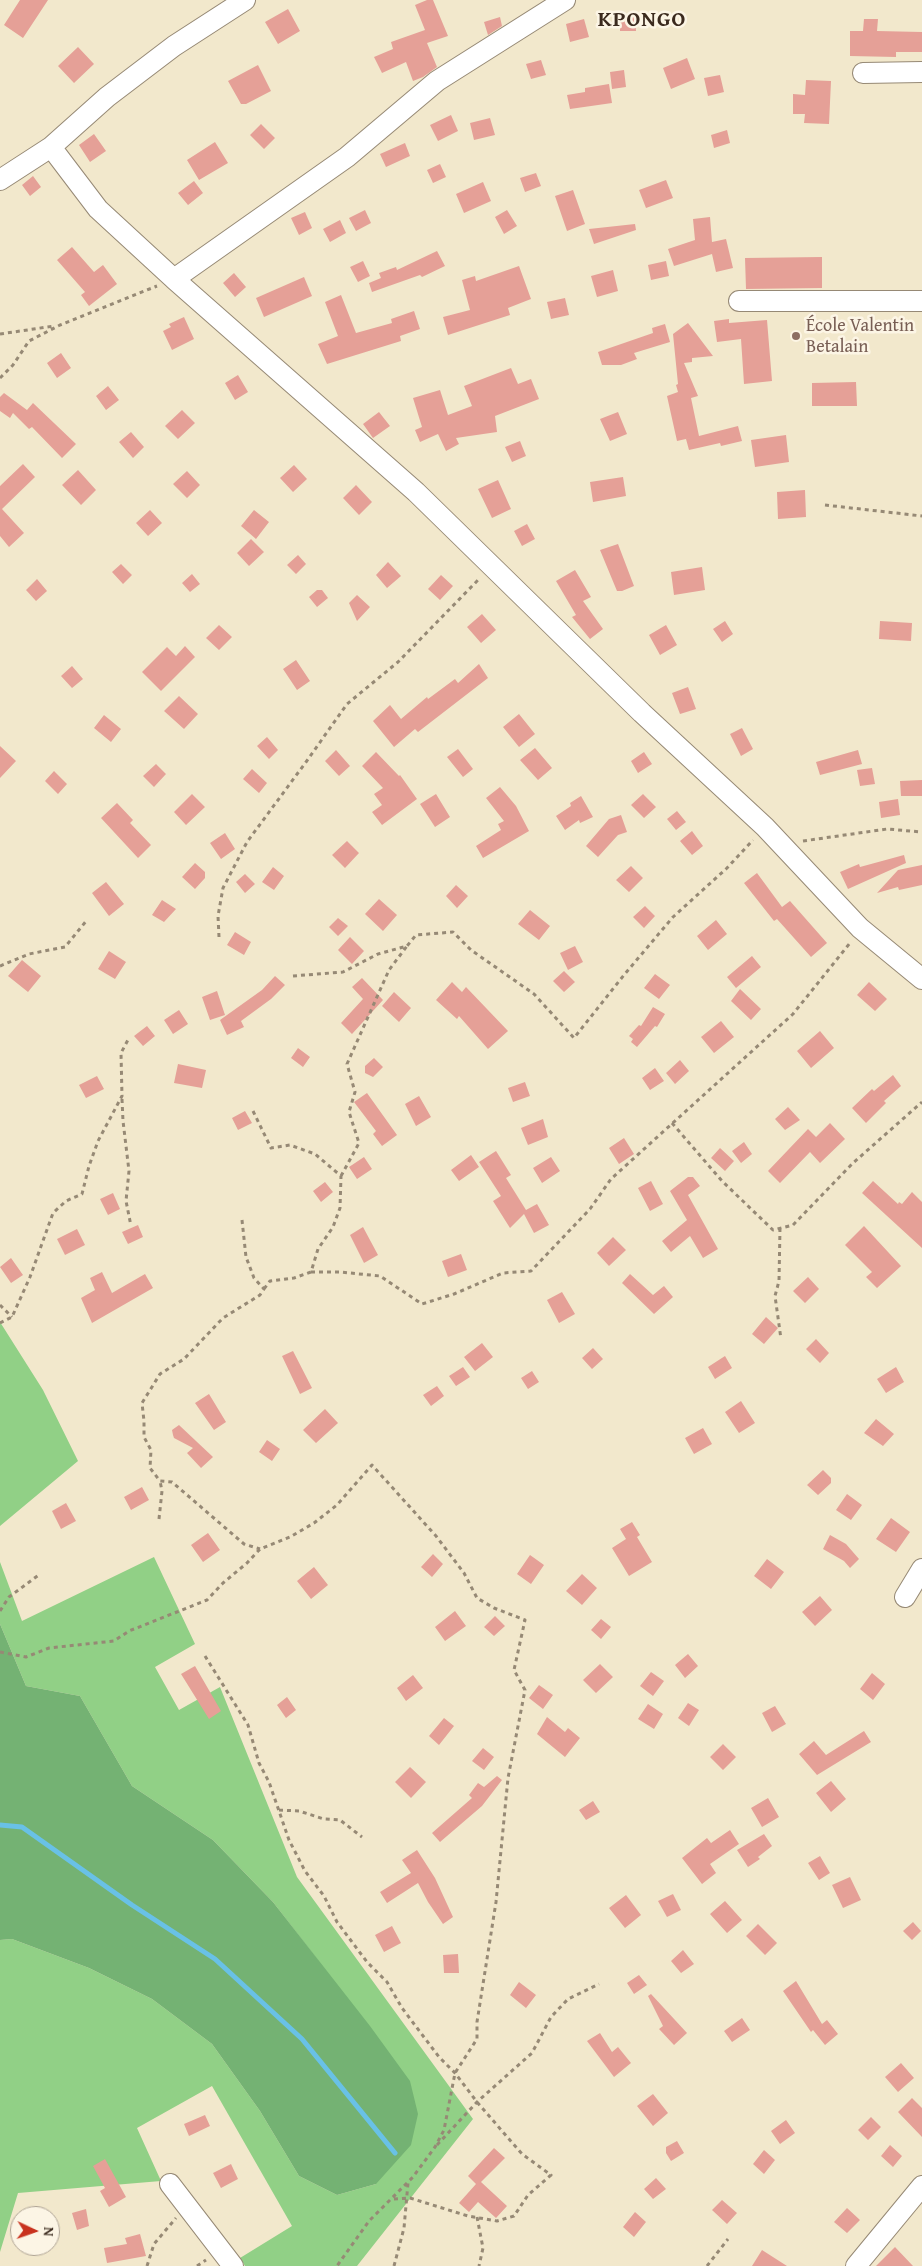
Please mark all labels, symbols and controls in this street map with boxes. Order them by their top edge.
district label: KPONGO [597,7,687,33]
place label: École Valentin Betalain [806,315,914,358]
marker: École Valentin Betalain [790,330,802,342]
north arrow [10,2206,60,2256]
text: N [39,2227,59,2237]

